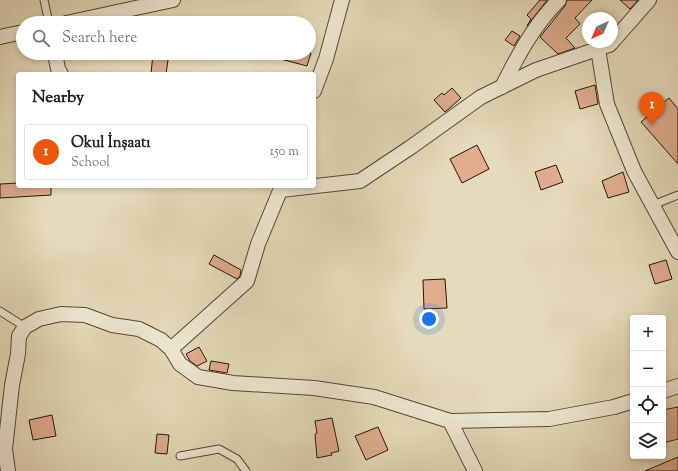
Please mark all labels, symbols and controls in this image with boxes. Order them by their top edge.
north arrow [582,12,618,48]
search box [16,16,316,60]
icon: search [30,27,52,49]
text: Search here [62,28,137,49]
text: Nearby [32,86,84,110]
pin: 1 [639,92,665,125]
text: Okul İnşaatı [71,133,150,154]
text: 1 [44,143,48,161]
text: 150 m [270,143,299,161]
text: School [71,154,110,172]
your location [419,309,439,329]
map controls [630,315,666,459]
button: + [630,315,666,351]
button: − [630,351,666,387]
button: locate [630,387,666,423]
button: layers [630,423,666,459]

